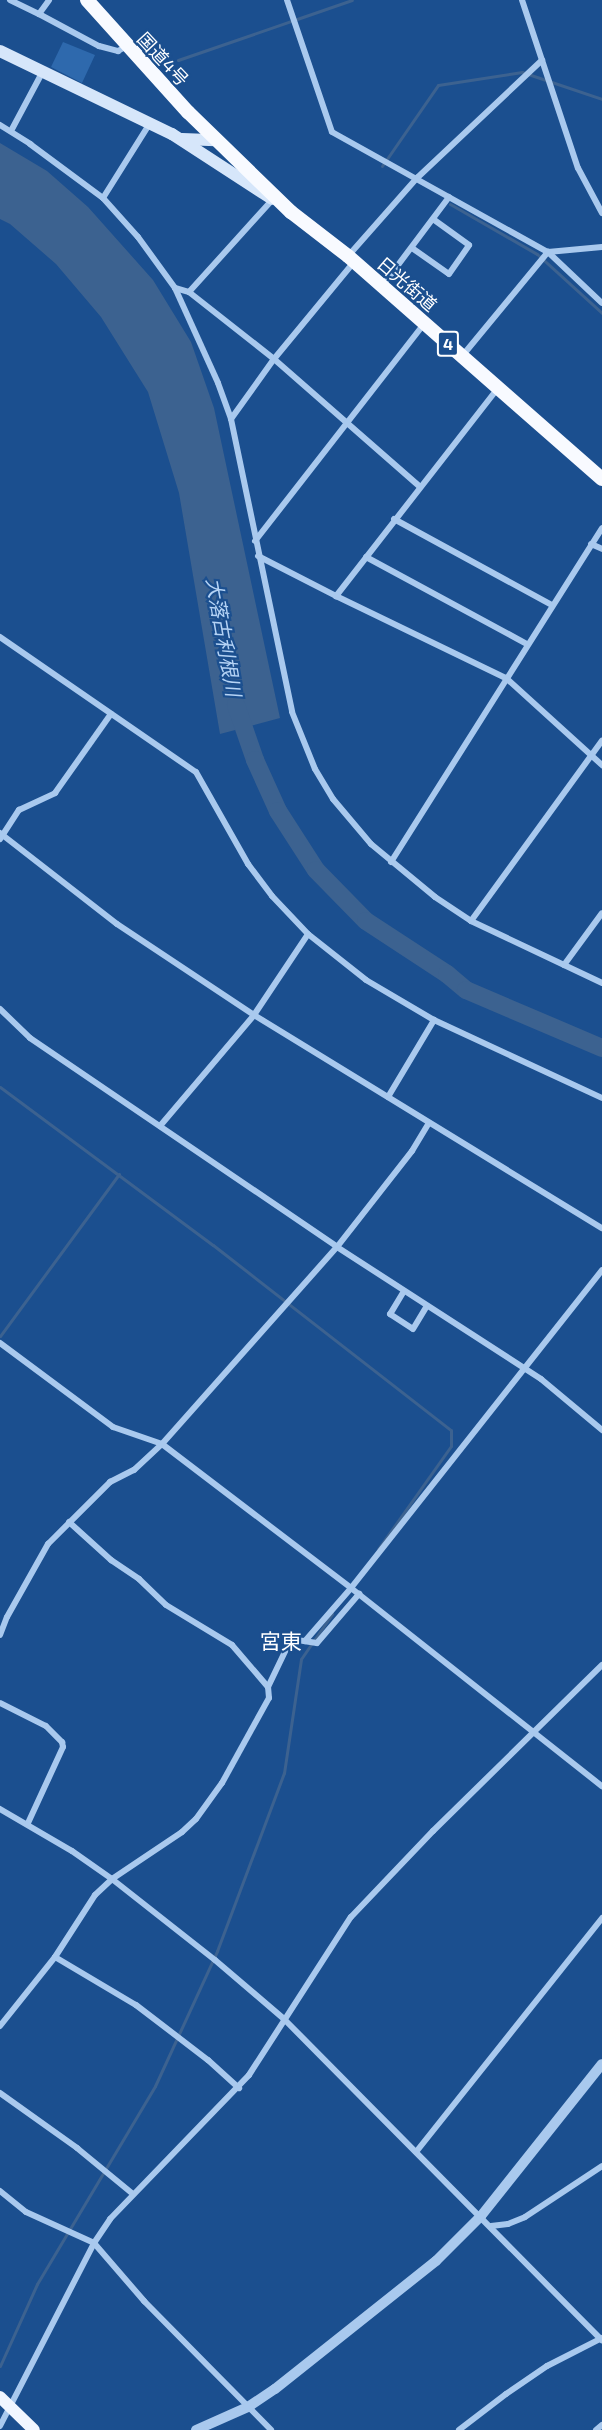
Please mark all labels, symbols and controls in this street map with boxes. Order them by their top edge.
street label: 国道4号 [133,28,193,90]
street label: 日光街道 [373,252,441,316]
road number: 4 [436,331,460,357]
water label: 大落古利根川 [202,576,246,698]
district label: 宮東 [260,1628,302,1654]

